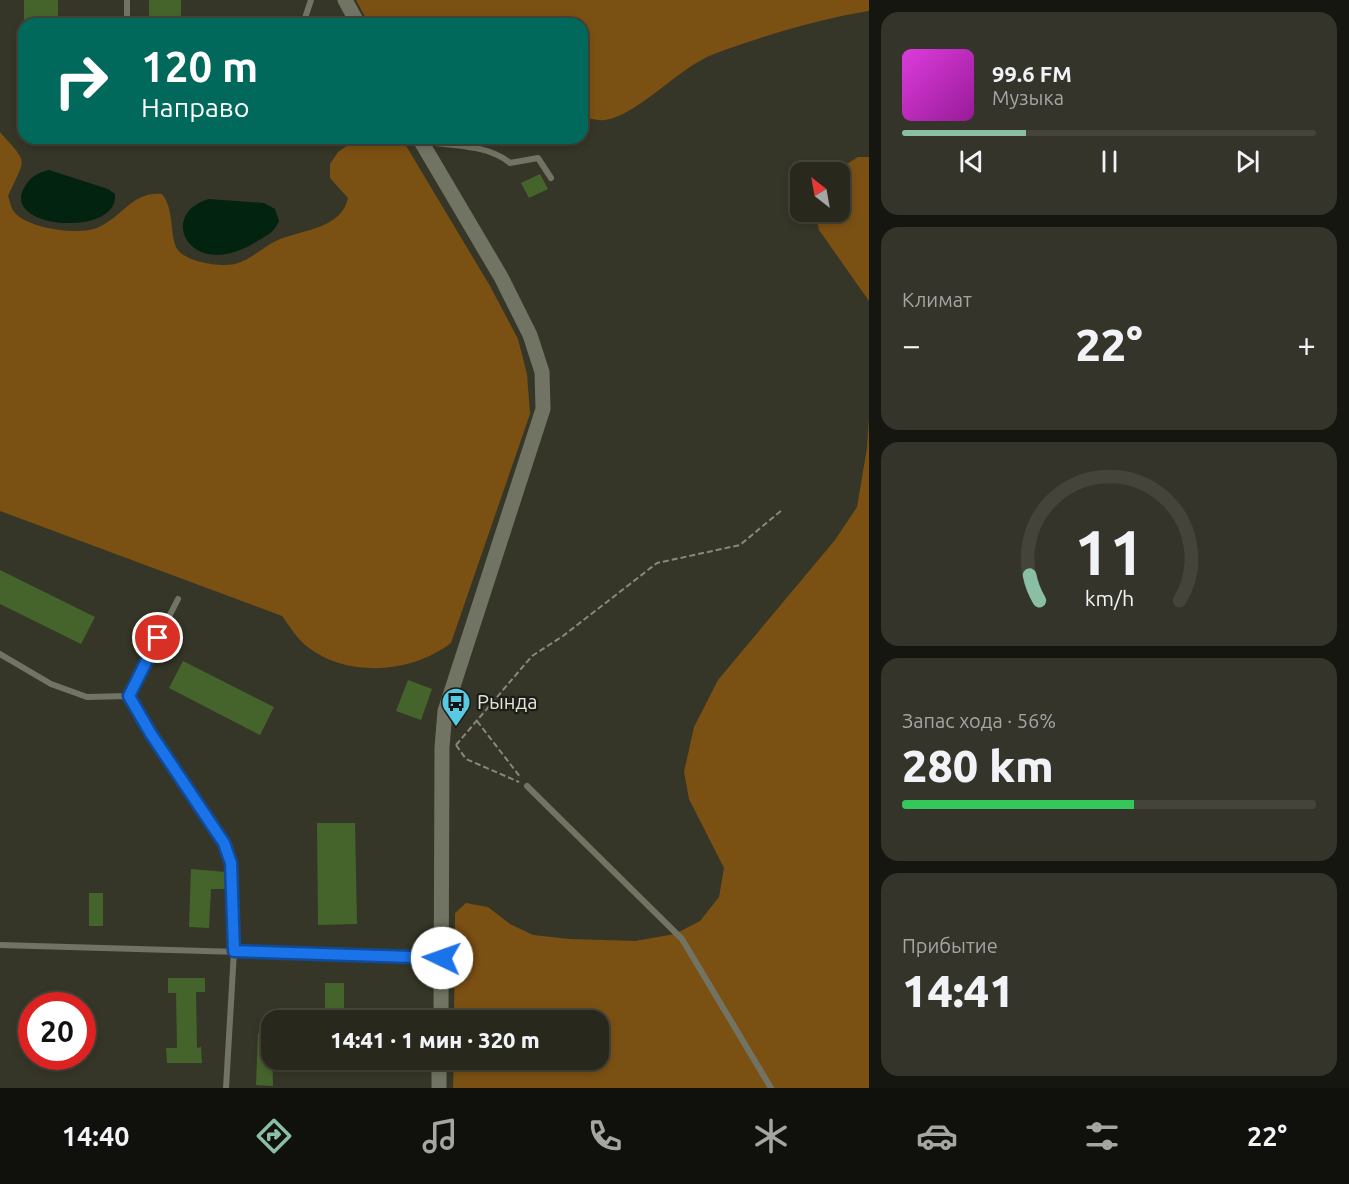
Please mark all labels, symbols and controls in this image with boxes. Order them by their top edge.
icon: right [42,42,120,120]
text: 120 m [141,43,258,90]
text: 99.6 FM [992,61,1072,86]
text: Музыка [992,86,1064,109]
text: Направо [141,92,250,122]
icon: previous [955,145,988,178]
icon: pause [1093,145,1126,178]
icon: next [1231,145,1264,178]
north arrow [790,162,850,222]
map controls [790,162,850,222]
text: Климат [902,288,972,311]
text: 22° [1075,319,1143,370]
text: − [902,326,921,363]
text: + [1297,326,1316,363]
text: 11 [1074,517,1144,587]
text: km/h [1084,586,1134,610]
pin [132,612,183,663]
icon: arrive [141,621,174,654]
bus stop icon: Рында [440,686,472,728]
place label: Рында [477,690,538,713]
text: Запас хода · 56% [902,709,1056,732]
text: 280 km [902,740,1054,791]
position arrow [410,926,474,990]
text: Прибытие [902,934,998,957]
text: 14:41 [902,965,1015,1016]
speed limit sign: 20 [18,992,96,1070]
text: 14:41 · 1 мин · 320 m [330,1027,540,1052]
icon: directions [253,1115,295,1157]
icon: music [419,1115,461,1157]
icon: phone [584,1115,626,1157]
icon: climate [750,1115,792,1157]
icon: car [916,1115,958,1157]
icon: filters [1081,1115,1123,1157]
text: 14:40 [62,1121,129,1151]
text: 22° [1247,1121,1287,1151]

